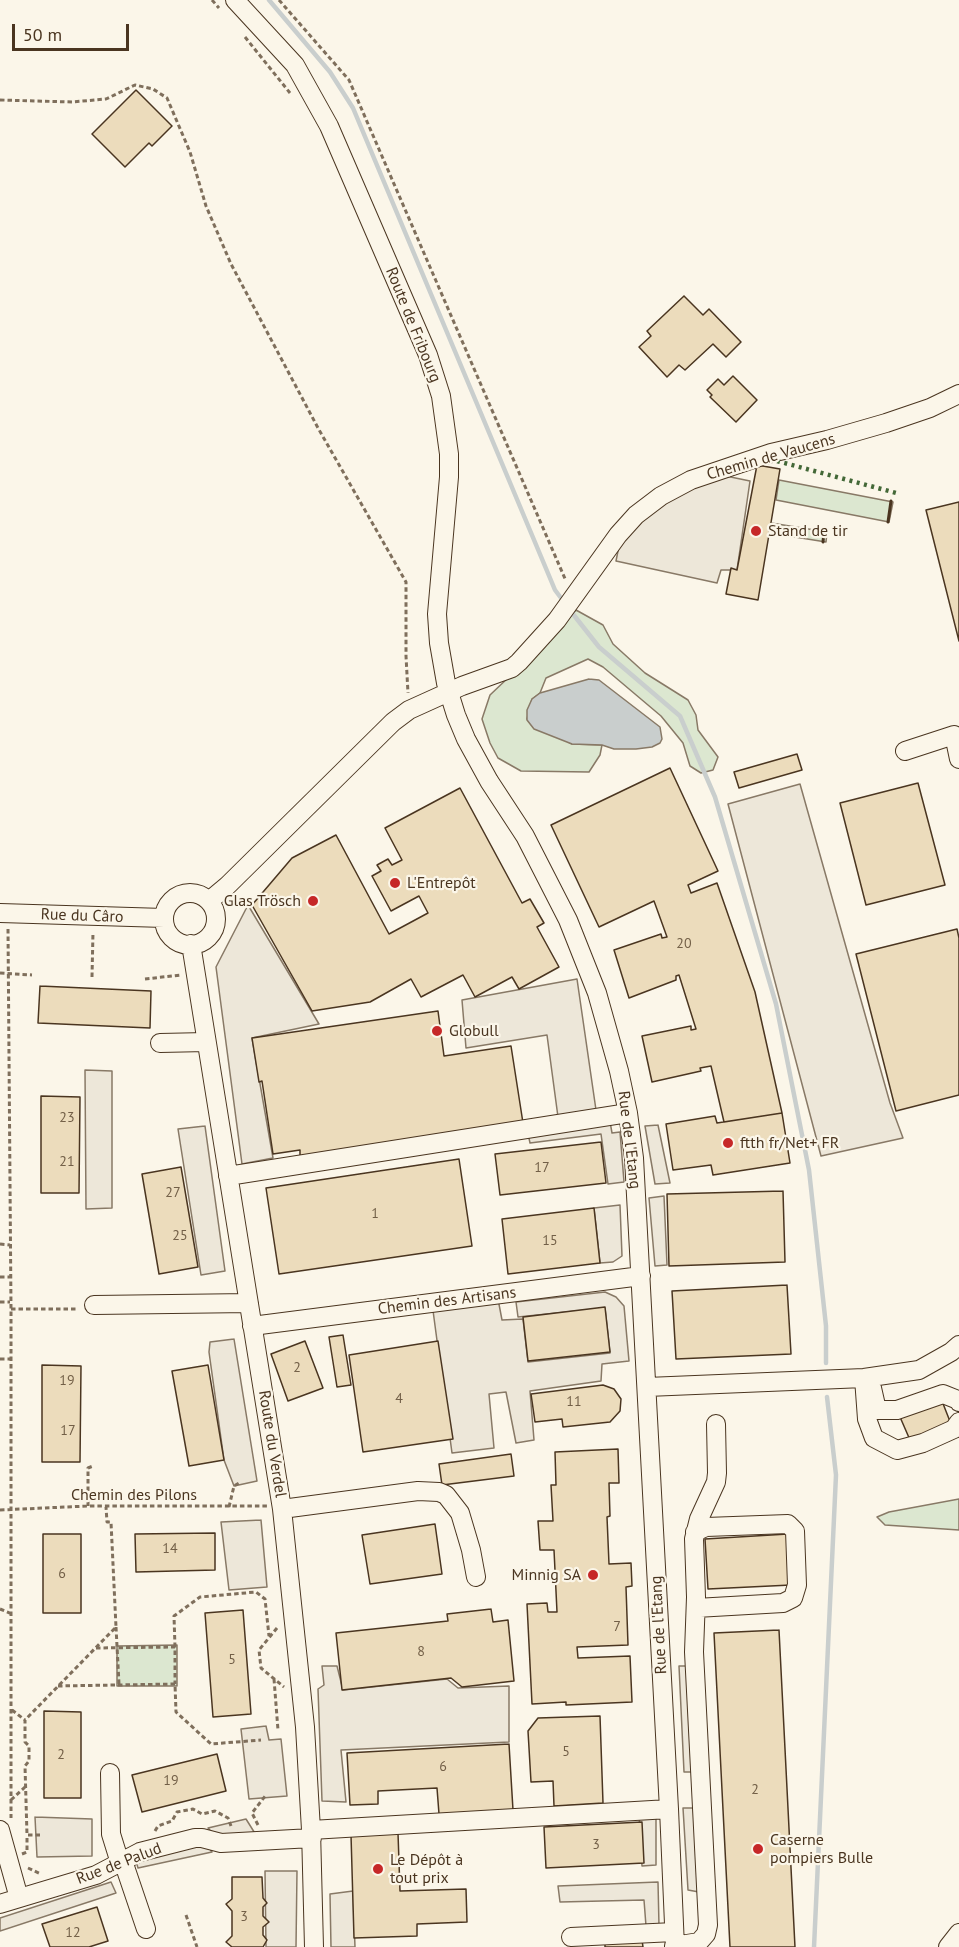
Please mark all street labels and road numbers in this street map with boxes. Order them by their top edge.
street label: Route de Fribourg [381,265,445,385]
street label: Chemin de Vaucens [705,429,837,485]
street label: Rue du Câro [40,905,124,927]
street label: Rue de l'Etang [613,1090,645,1190]
street label: Chemin des Artisans [377,1283,517,1319]
street label: Route du Verdel [254,1389,290,1499]
street label: Chemin des Pilons [71,1485,197,1505]
street label: Rue de l'Etang [647,1575,671,1675]
street label: Rue de Palud [74,1839,164,1889]

